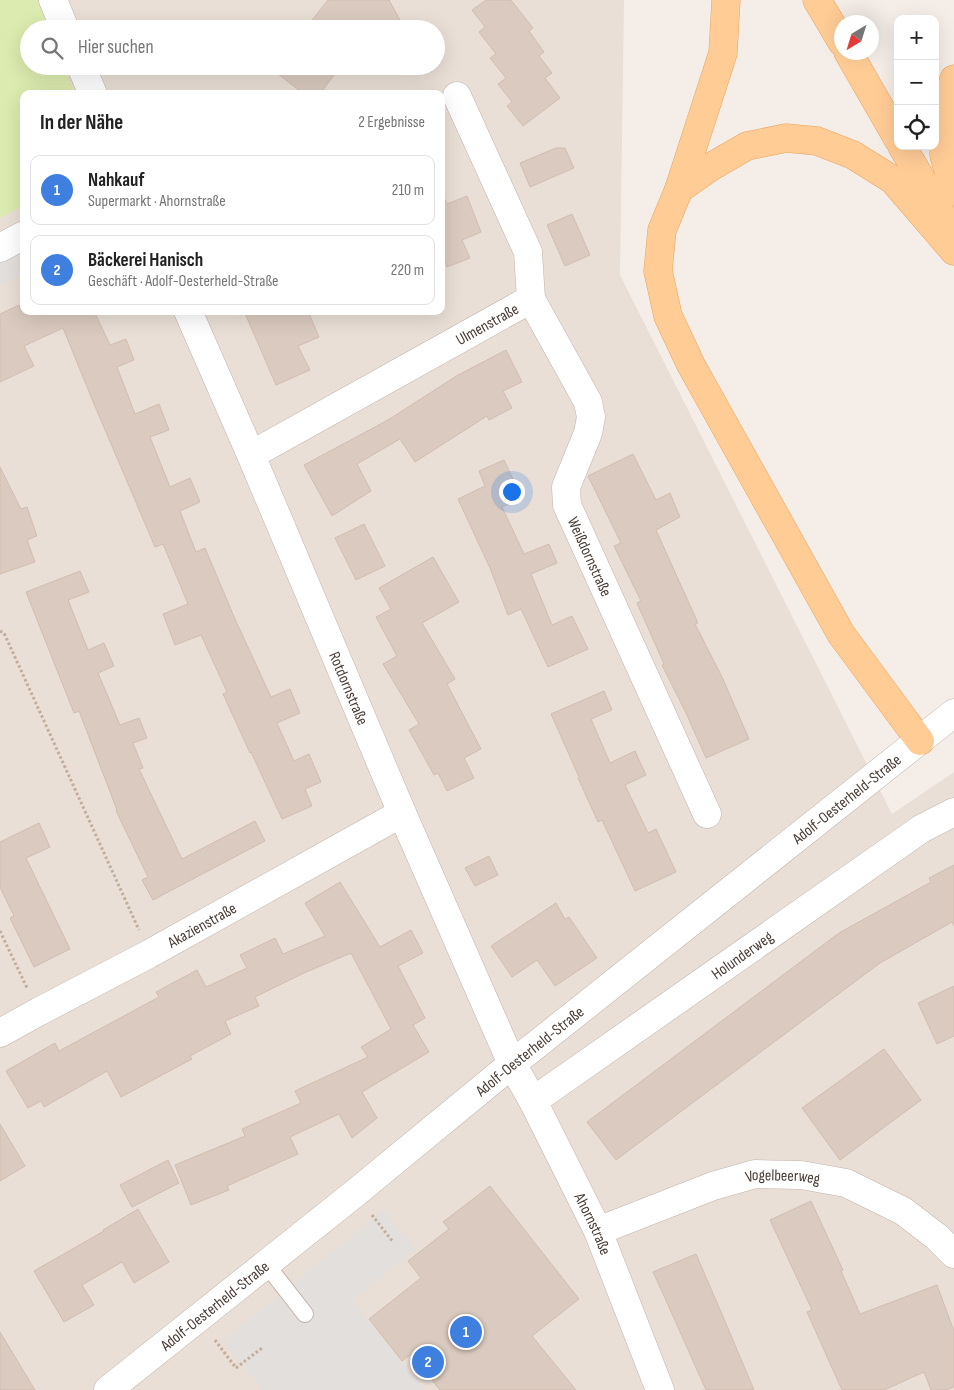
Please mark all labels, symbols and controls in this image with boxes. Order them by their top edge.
north arrow [834,15,879,60]
map controls [894,15,939,150]
button: + [894,15,939,60]
search box [20,20,445,75]
icon: search [38,34,66,62]
text: Hier suchen [78,36,154,59]
button: − [894,60,939,105]
button: locate [894,105,939,150]
text: In der Nähe [40,110,123,135]
text: 2 Ergebnisse [358,113,425,132]
text: Nahkauf [88,169,144,192]
text: 1 [54,181,60,200]
text: 210 m [392,181,424,200]
text: Supermarkt · Ahornstraße [88,192,226,211]
text: Bäckerei Hanisch [88,249,203,272]
text: 2 [53,261,61,280]
text: 220 m [391,261,424,280]
text: Geschäft · Adolf-Oesterheld-Straße [88,272,279,291]
street label: Ulmenstraße [453,300,522,350]
your location [499,479,525,505]
street label: Weißdornstraße [563,514,615,600]
street label: Rotdornstraße [324,649,372,728]
street label: Adolf-Oesterheld-Straße [788,751,905,849]
street label: Akazienstraße [164,899,240,953]
street label: Holunderweg [708,928,777,984]
street label: Adolf-Oesterheld-Straße [472,1003,588,1102]
street label: Vogelbeerweg [743,1166,822,1189]
street label: Ahornstraße [569,1189,614,1258]
street label: Adolf-Oesterheld-Straße [156,1257,273,1356]
pin: 1 [450,1313,482,1351]
pin: 2 [412,1343,444,1381]

